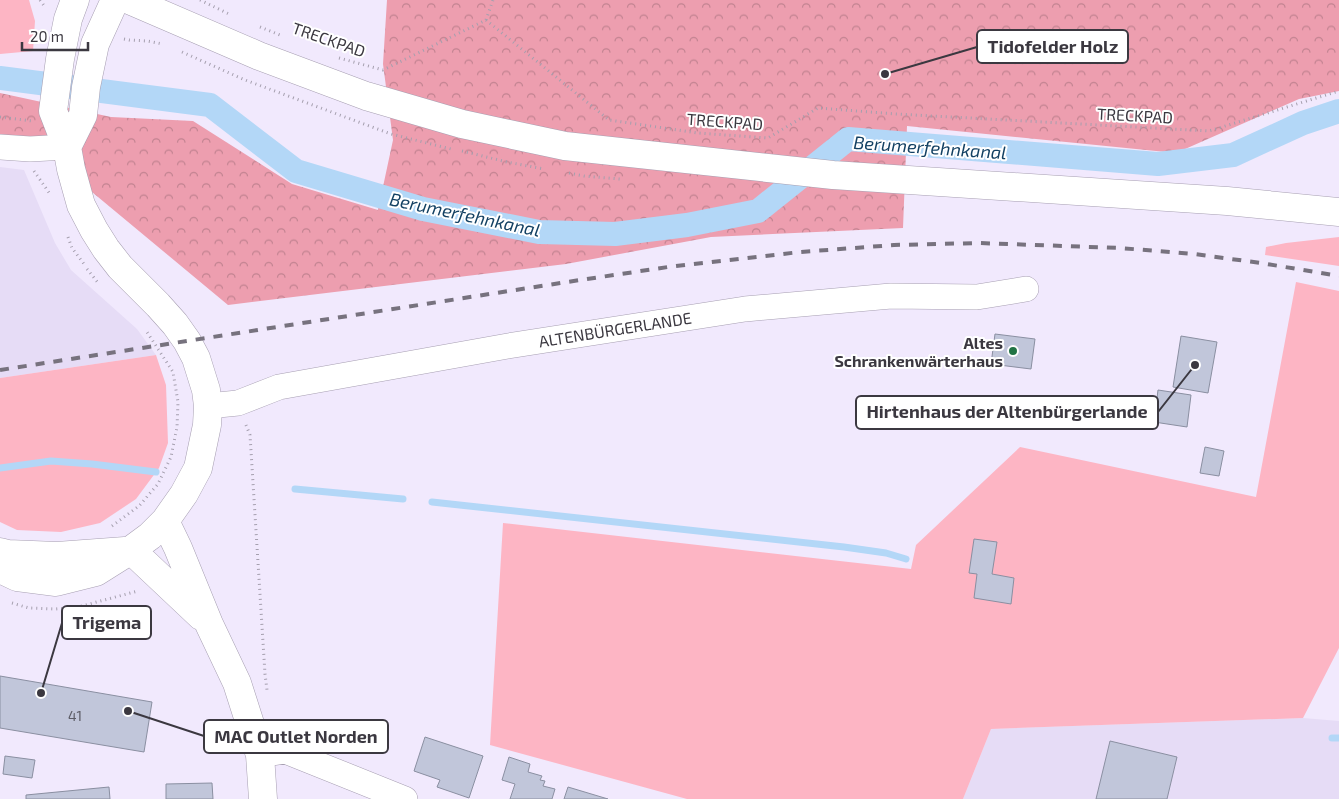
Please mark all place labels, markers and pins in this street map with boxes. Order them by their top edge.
callout: Tidofelder Holz [977,30,1128,63]
place label: Altes Schrankenwärterhaus [834,333,1003,370]
marker: Altes Schrankenwärterhaus [1007,345,1019,357]
callout: Hirtenhaus der Altenbürgerlande [856,396,1158,429]
callout: Trigema [62,606,151,639]
callout: MAC Outlet Norden [204,720,388,753]

